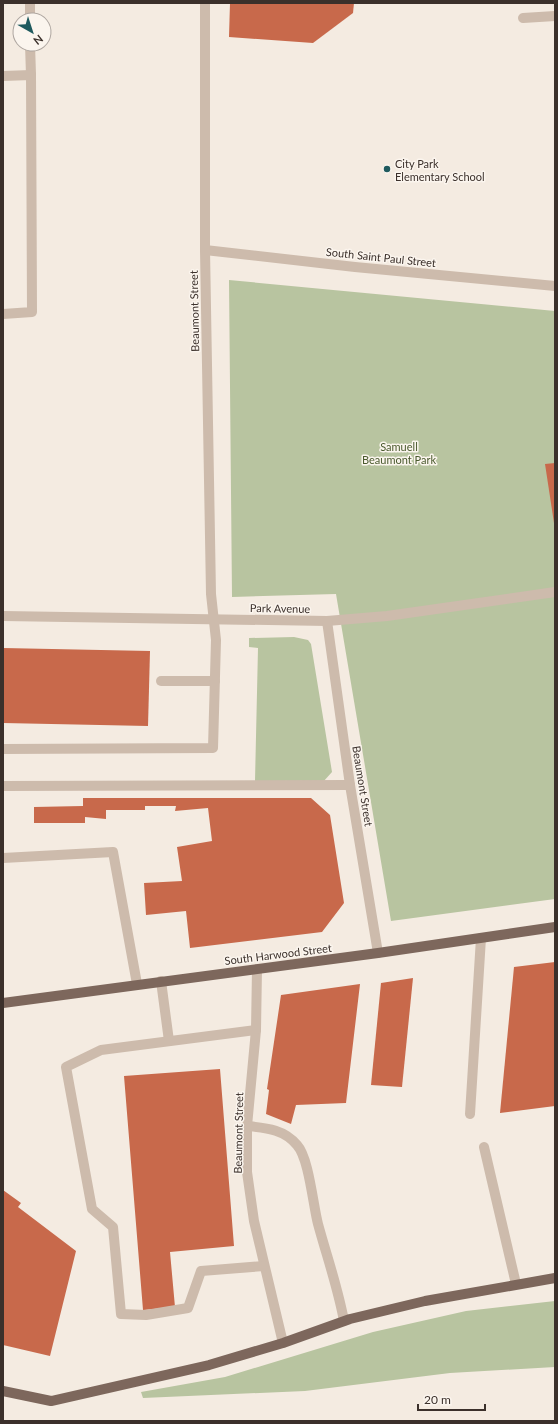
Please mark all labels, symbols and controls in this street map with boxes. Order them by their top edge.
north arrow [12,12,52,52]
text: N [31,32,46,48]
place label: City Park Elementary School [395,157,485,183]
marker: City Park Elementary School [382,164,392,174]
street label: South Saint Paul Street [325,245,437,269]
street label: Beaumont Street [187,270,201,352]
park label: Samuell Beaumont Park [362,440,436,466]
street label: Park Avenue [250,601,310,615]
street label: Beaumont Street [350,745,376,827]
street label: South Harwood Street [224,941,332,967]
street label: Beaumont Street [231,1092,245,1174]
scale bar [418,1386,485,1412]
text: 20 m [424,1392,451,1407]

